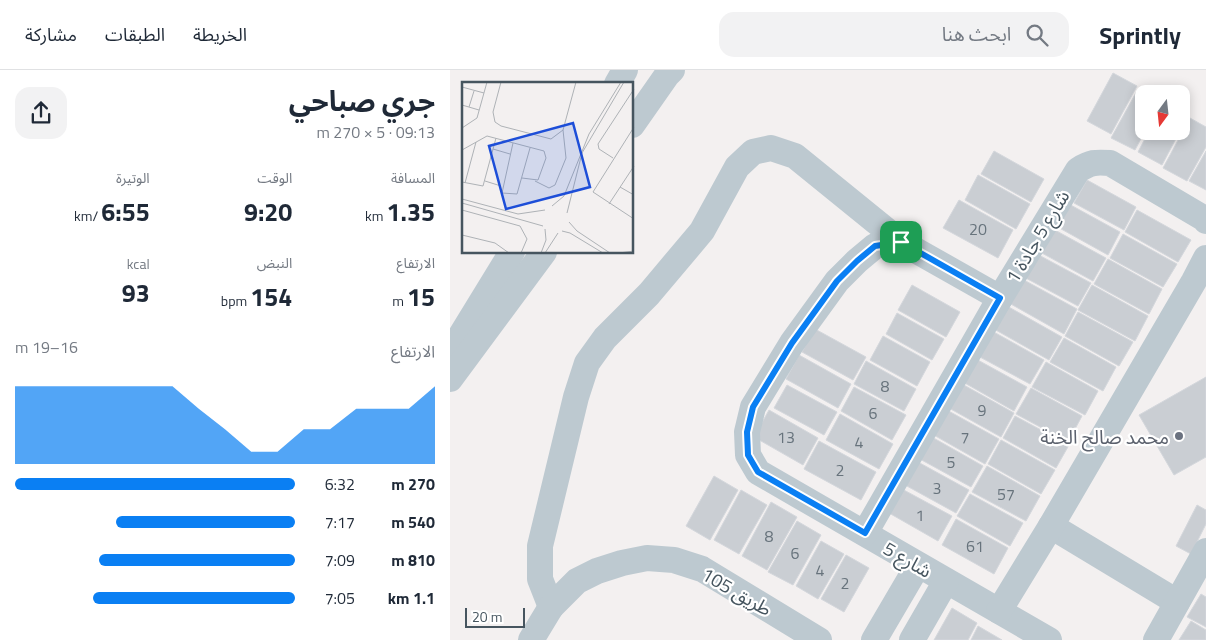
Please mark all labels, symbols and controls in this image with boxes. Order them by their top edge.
search box [719,12,1069,57]
text: Sprintly [1099,17,1181,53]
text: ابحث هنا [942,19,1011,48]
text: مشاركة [25,21,77,48]
text: الطبقات [105,21,165,48]
text: الخريطة [193,21,247,48]
icon: search [1023,21,1051,49]
text: جري صباحي [289,79,435,122]
inset map [462,82,634,254]
north arrow [1135,85,1190,140]
map controls [1135,85,1190,140]
button: share [15,87,67,139]
text: 09:13 · 5 × 270 m [316,120,435,144]
text: الوتيرة [116,167,150,188]
text: الوقت [257,167,292,188]
text: المسافة [391,167,435,188]
street label: شارع 5 جادة 1 [998,184,1076,288]
text: 6:55 [101,193,150,231]
text: 9:20 [244,193,292,231]
text: 1.35 [387,193,435,231]
text: /km [74,205,101,226]
text: km [365,205,387,226]
house number: 20 [969,217,987,241]
pin [880,221,922,263]
icon: arrive [887,228,915,256]
text: النبض [257,252,292,273]
text: الارتفاع [397,252,435,273]
text: kcal [127,253,150,274]
text: 93 [122,274,150,312]
text: 154 [250,278,292,316]
text: 15 [407,278,435,316]
text: bpm [221,290,250,311]
text: m [392,290,407,311]
text: 16–19 m [15,335,78,359]
text: الارتفاع [391,339,435,363]
house number: 8 [881,374,890,398]
house number: 9 [978,398,987,422]
house number: 6 [869,401,878,425]
place label: محمد صالح الخنة [1040,422,1169,452]
house number: 13 [777,425,795,449]
house number: 7 [961,425,969,449]
house number: 4 [855,430,864,454]
marker: محمد صالح الخنة [1173,430,1185,442]
house number: 5 [947,450,956,474]
house number: 2 [836,458,844,482]
text: 6:32 [325,472,355,496]
text: 270 m [391,472,435,496]
house number: 3 [933,476,941,500]
house number: 57 [997,482,1015,506]
house number: 1 [916,503,924,527]
text: 7:17 [325,510,355,534]
text: 540 m [391,510,435,534]
house number: 8 [765,524,774,548]
street label: شارع 5 [878,533,938,585]
house number: 61 [966,534,984,558]
house number: 6 [791,541,800,565]
text: 7:09 [325,548,355,572]
text: 810 m [391,548,435,572]
house number: 4 [816,558,825,582]
street label: طريق 105 [696,559,778,623]
house number: 2 [841,571,849,595]
text: 7:05 [325,586,355,610]
text: 1.1 km [388,586,435,610]
scale bar [465,605,525,628]
text: 20 m [472,606,502,627]

